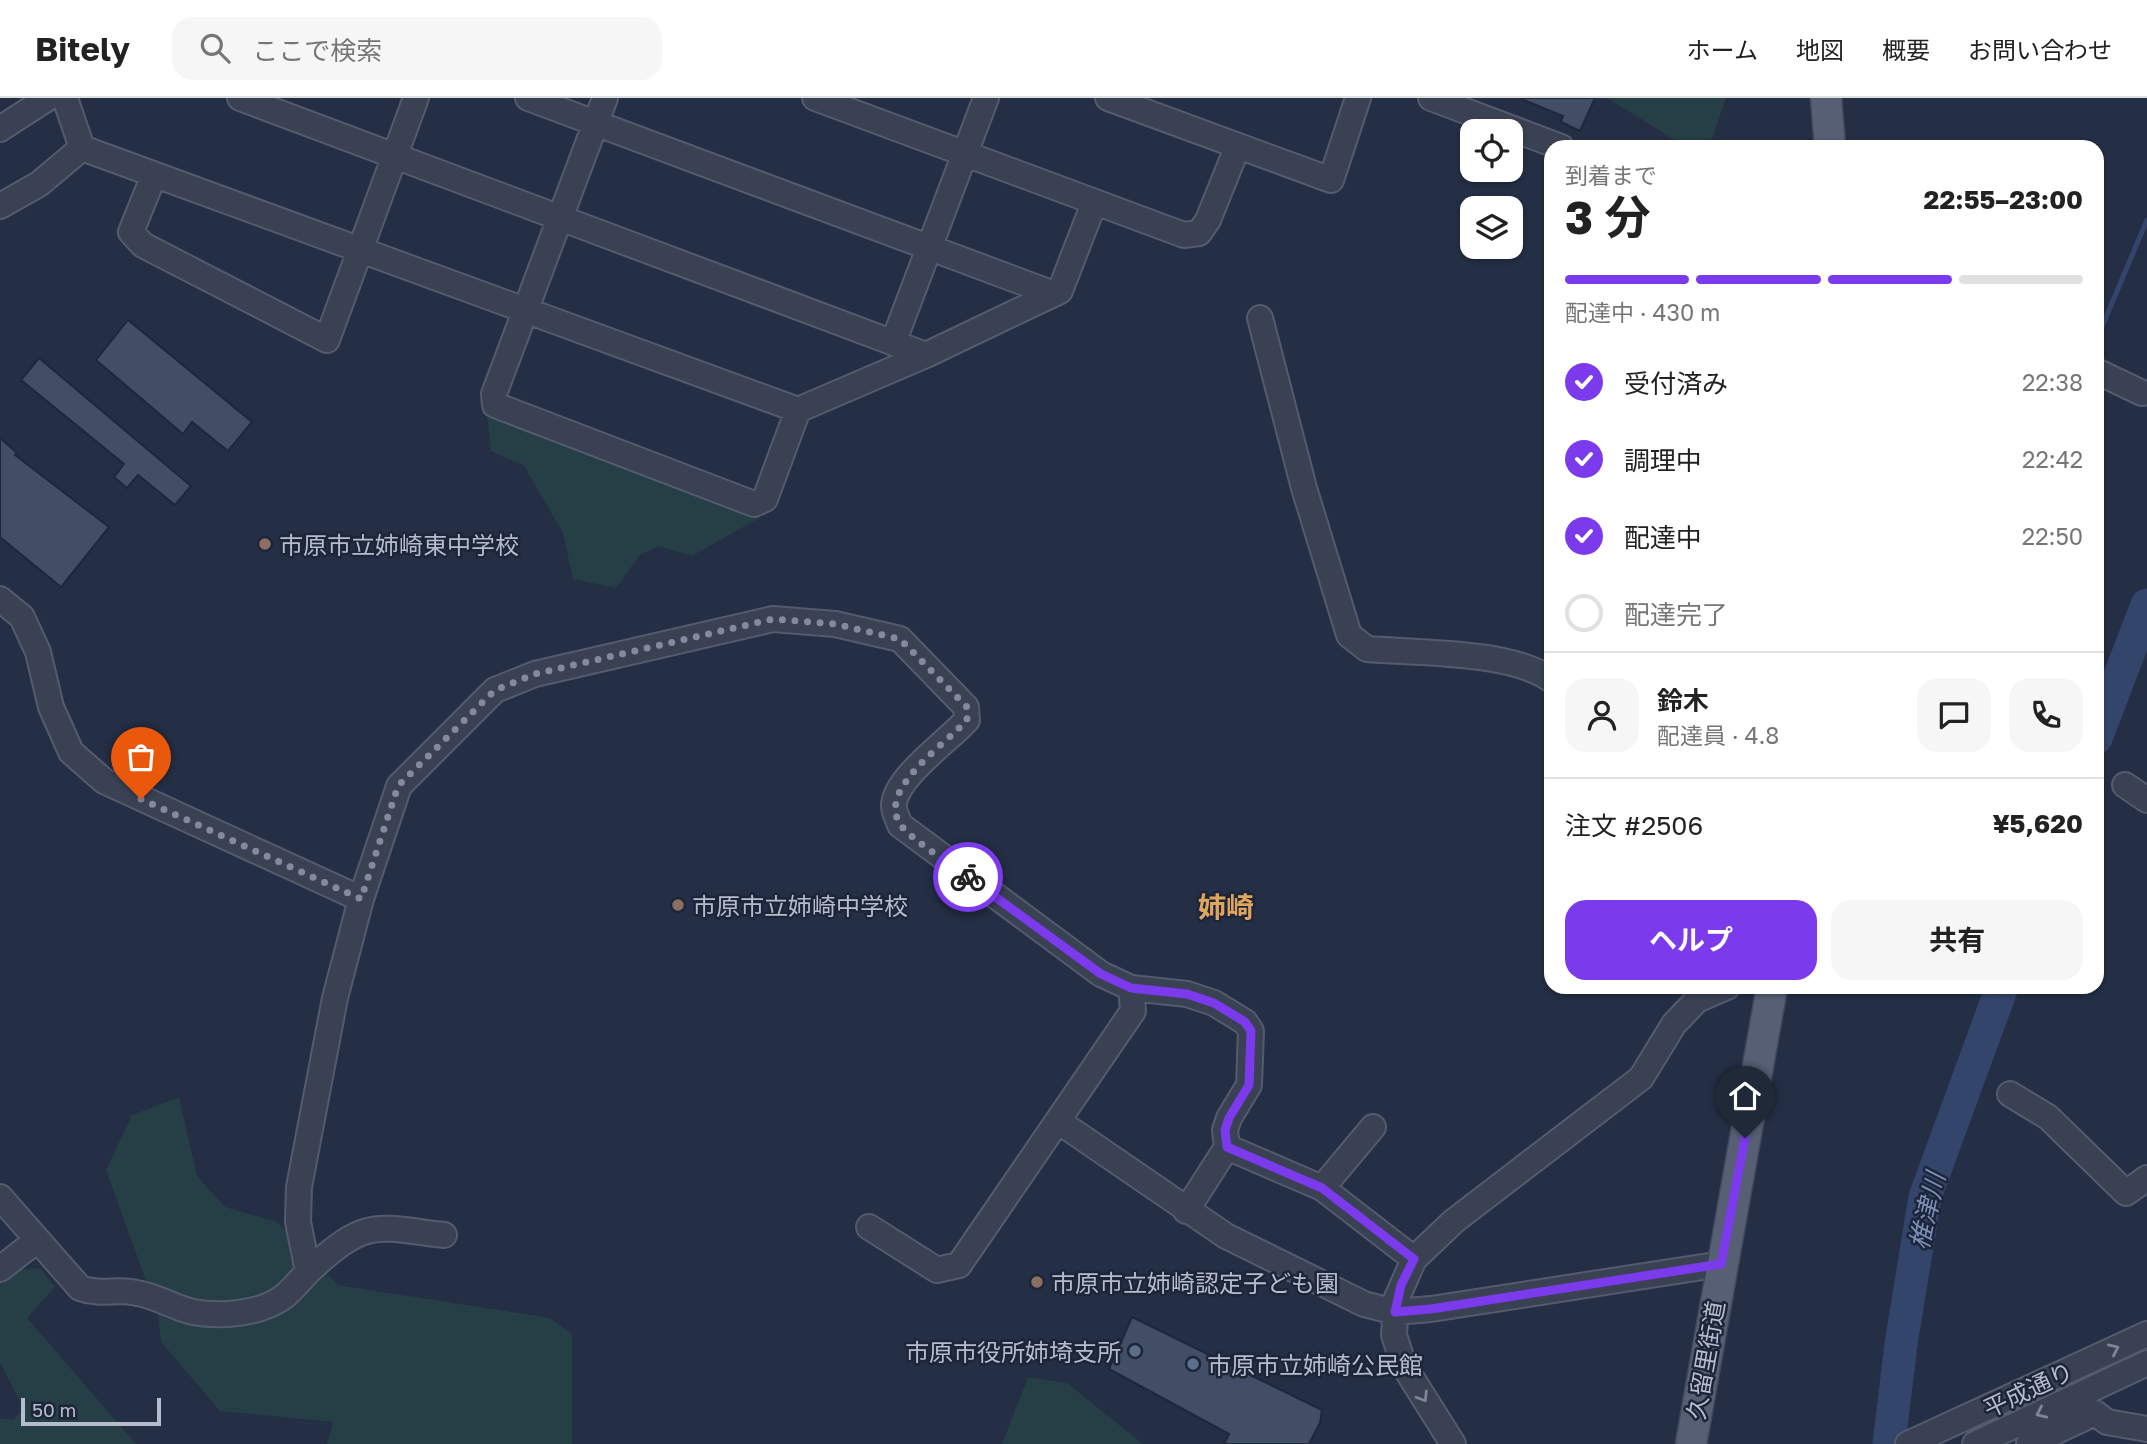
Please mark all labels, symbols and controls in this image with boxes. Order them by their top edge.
search box [172,17,662,80]
text: Bitely [35,29,130,68]
icon: search [196,29,234,67]
text: ここで検索 [252,35,382,66]
text: ホーム [1687,35,1758,64]
text: 地図 [1796,35,1844,64]
text: 概要 [1882,35,1930,64]
text: お問い合わせ [1968,35,2112,64]
map controls [1460,119,1523,259]
button: locate [1460,119,1523,182]
text: 到着まで [1565,161,1657,189]
text: 22:55–23:00 [1924,184,2083,215]
text: 3 分 [1565,189,1651,244]
button: layers [1460,196,1523,259]
text: 配達中 · 430 m [1565,298,1720,326]
icon: check [1565,363,1603,401]
text: 受付済み [1624,368,1728,399]
text: 22:38 [2022,368,2083,396]
icon: check [1565,440,1603,478]
text: 調理中 [1624,445,1702,476]
text: 22:42 [2022,445,2083,473]
icon: check [1565,517,1603,555]
text: 配達中 [1624,522,1702,553]
text: 22:50 [2022,522,2083,550]
place label: 市原市立姉崎東中学校 [279,530,519,559]
marker: 市原市立姉崎東中学校 [257,536,273,552]
text: 配達完了 [1624,599,1728,630]
button: person [1565,678,1639,752]
button: chat [1917,678,1991,752]
button: phone [2009,678,2083,752]
text: 鈴木 [1657,685,1709,716]
text: 配達員 · 4.8 [1657,721,1779,749]
pin [111,727,171,799]
icon: bag [122,738,160,776]
text: ¥5,620 [1992,808,2083,839]
text: 注文 #2506 [1565,810,1703,841]
courier [933,842,1003,912]
icon: bike [949,858,987,896]
district label: 姉崎 [1198,890,1254,923]
place label: 市原市立姉崎中学校 [692,891,908,920]
marker: 市原市立姉崎中学校 [670,897,686,913]
button: ヘルプ [1565,900,1817,980]
button: 共有 [1831,900,2083,980]
pin [1715,1066,1775,1138]
icon: home [1726,1077,1764,1115]
water label: 椎津川 [1903,1167,1952,1252]
place label: 市原市立姉崎認定子ども園 [1051,1268,1339,1297]
marker: 市原市立姉崎認定子ども園 [1029,1274,1045,1290]
street label: 久留里街道 [1680,1298,1730,1422]
place label: 市原市役所姉埼支所 [905,1337,1121,1366]
marker: 市原市役所姉埼支所 [1127,1343,1143,1359]
one-way arrow [2107,1343,2119,1357]
place label: 市原市立姉崎公民館 [1207,1350,1423,1379]
marker: 市原市立姉崎公民館 [1185,1356,1201,1372]
street label: 平成通り [1978,1356,2078,1422]
one-way arrow [1415,1389,1428,1402]
scale bar [21,1395,161,1427]
text: 50 m [32,1398,76,1421]
one-way arrow [2036,1405,2048,1419]

